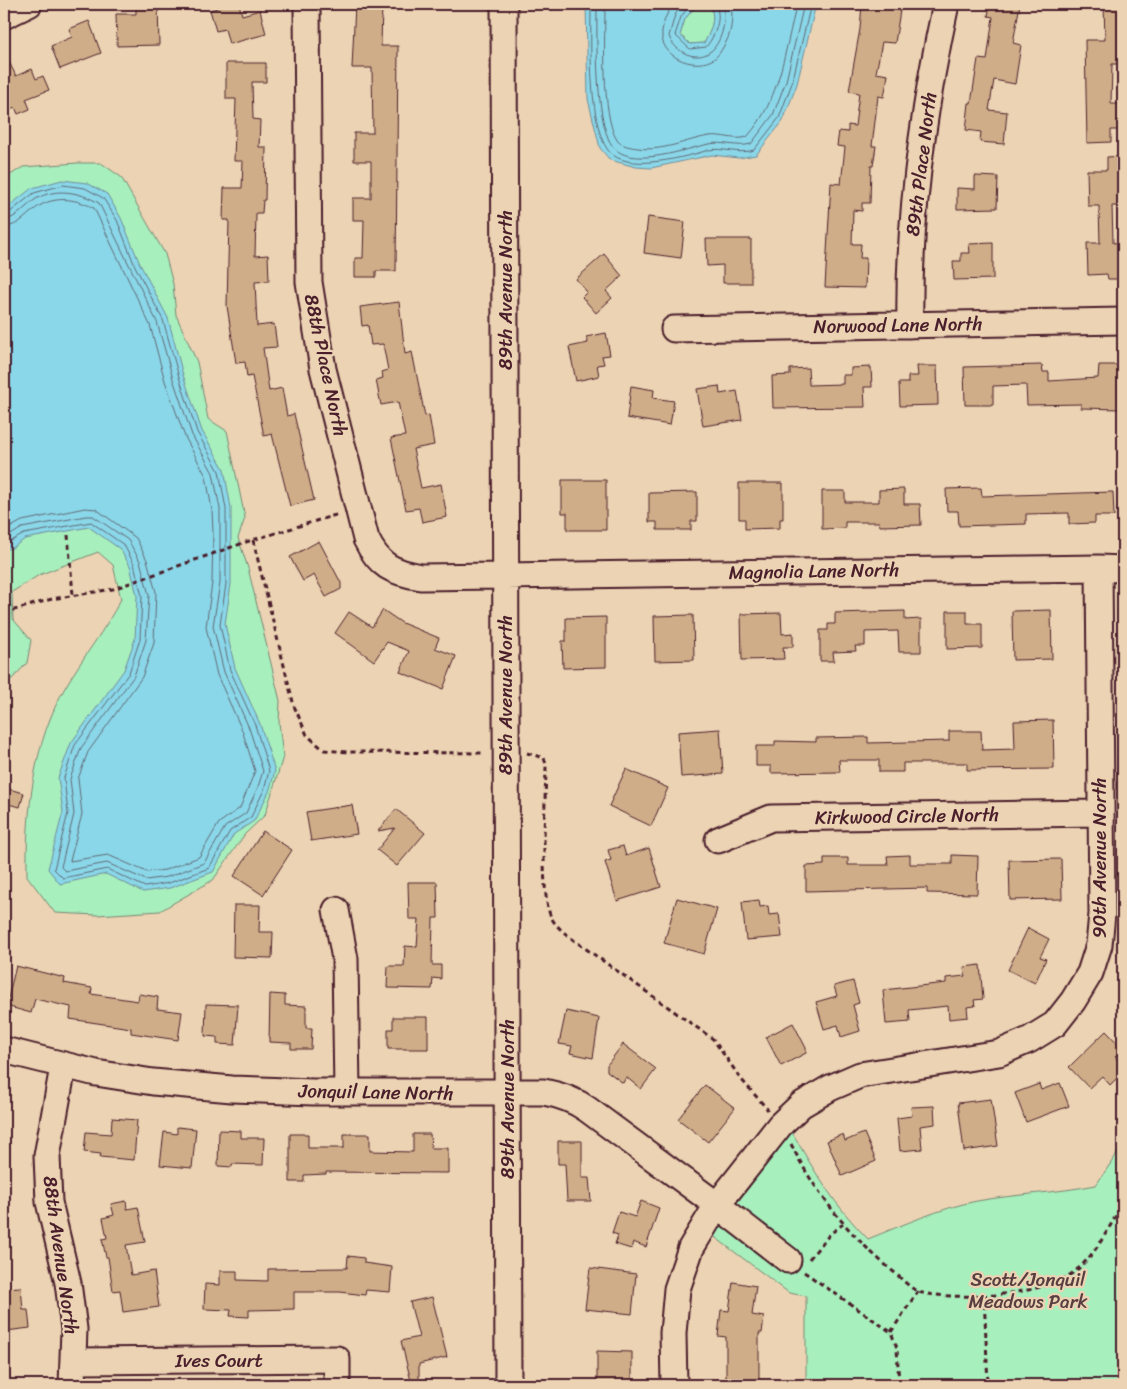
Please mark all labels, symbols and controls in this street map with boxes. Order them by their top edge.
street label: 89th Place North [896,90,946,238]
street label: 89th Avenue North [489,210,522,370]
street label: 88th Place North [295,291,357,439]
street label: Norwood Lane North [813,307,983,343]
street label: Magnolia Lane North [728,553,900,589]
street label: 89th Avenue North [489,615,522,775]
street label: 90th Avenue North [1083,778,1116,938]
street label: Kirkwood Circle North [815,798,999,834]
street label: 89th Avenue North [491,1019,524,1179]
street label: Jonquil Lane North [297,1074,454,1110]
street label: 88th Avenue North [34,1174,88,1337]
park label: Scott/Jonquil Meadows Park [968,1263,1088,1318]
street label: Ives Court [174,1344,263,1377]

